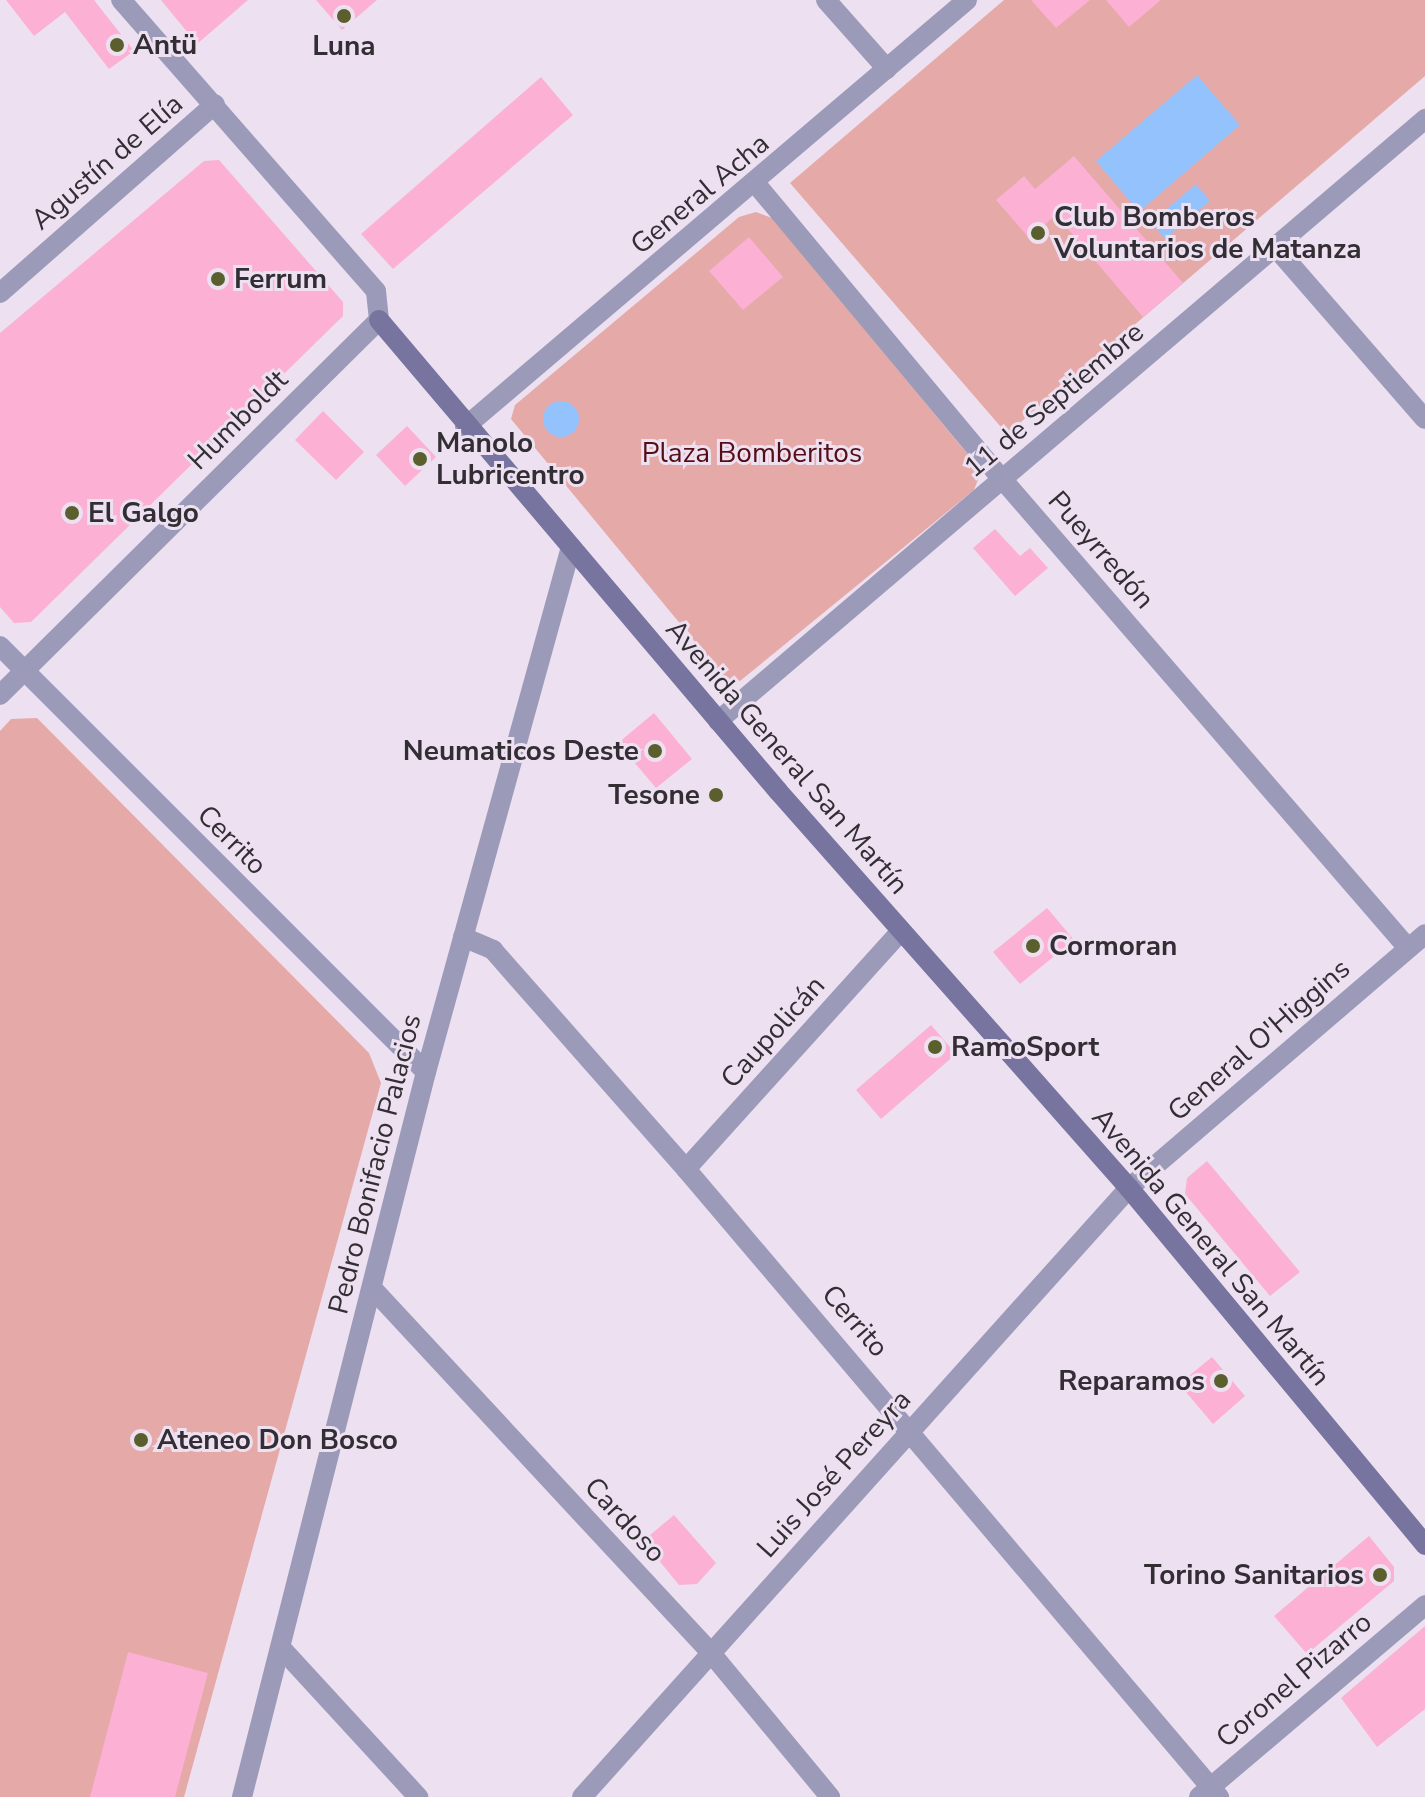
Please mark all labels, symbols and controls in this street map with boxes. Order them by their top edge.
marker: Luna [335,7,353,25]
place label: Antü [133,28,197,62]
place label: Luna [312,29,376,63]
marker: Antü [108,36,126,54]
street label: Agustín de Elía [24,87,190,237]
street label: General Acha [624,126,776,262]
place label: Club Bomberos Voluntarios de Matanza [1054,200,1361,266]
marker: Club Bomberos Voluntarios de Matanza [1029,224,1047,242]
place label: Ferrum [234,262,327,296]
marker: Ferrum [209,270,227,288]
street label: 11 de Septiembre [958,315,1150,485]
street label: Humboldt [181,363,295,477]
place label: Manolo Lubricentro [436,426,585,492]
park label: Plaza Bomberitos [642,436,862,470]
marker: Manolo Lubricentro [411,450,429,468]
street label: Pueyrredón [1041,484,1161,616]
place label: El Galgo [88,496,199,530]
marker: El Galgo [63,504,81,522]
street label: Avenida General San Martín [659,613,915,901]
place label: Neumaticos Deste [403,734,639,768]
marker: Neumaticos Deste [646,742,664,760]
place label: Tesone [608,778,700,812]
marker: Tesone [707,786,725,804]
street label: Cerrito [190,798,274,882]
place label: Cormoran [1049,929,1177,963]
marker: Cormoran [1024,937,1042,955]
street label: General O'Higgins [1161,952,1357,1128]
street label: Caupolicán [714,969,832,1095]
street label: Pedro Bonifacio Palacios [321,1011,429,1317]
place label: RamoSport [951,1030,1099,1064]
marker: RamoSport [926,1038,944,1056]
street label: Avenida General San Martín [1085,1101,1337,1393]
street label: Cerrito [815,1278,895,1364]
place label: Reparamos [1058,1364,1205,1398]
marker: Reparamos [1212,1372,1230,1390]
street label: Luis José Pereyra [750,1383,918,1565]
place label: Ateneo Don Bosco [157,1423,398,1457]
marker: Ateneo Don Bosco [132,1431,150,1449]
street label: Cardoso [577,1471,673,1569]
place label: Torino Sanitarios [1144,1558,1364,1592]
marker: Torino Sanitarios [1371,1566,1389,1584]
street label: Coronel Pizarro [1209,1605,1379,1755]

